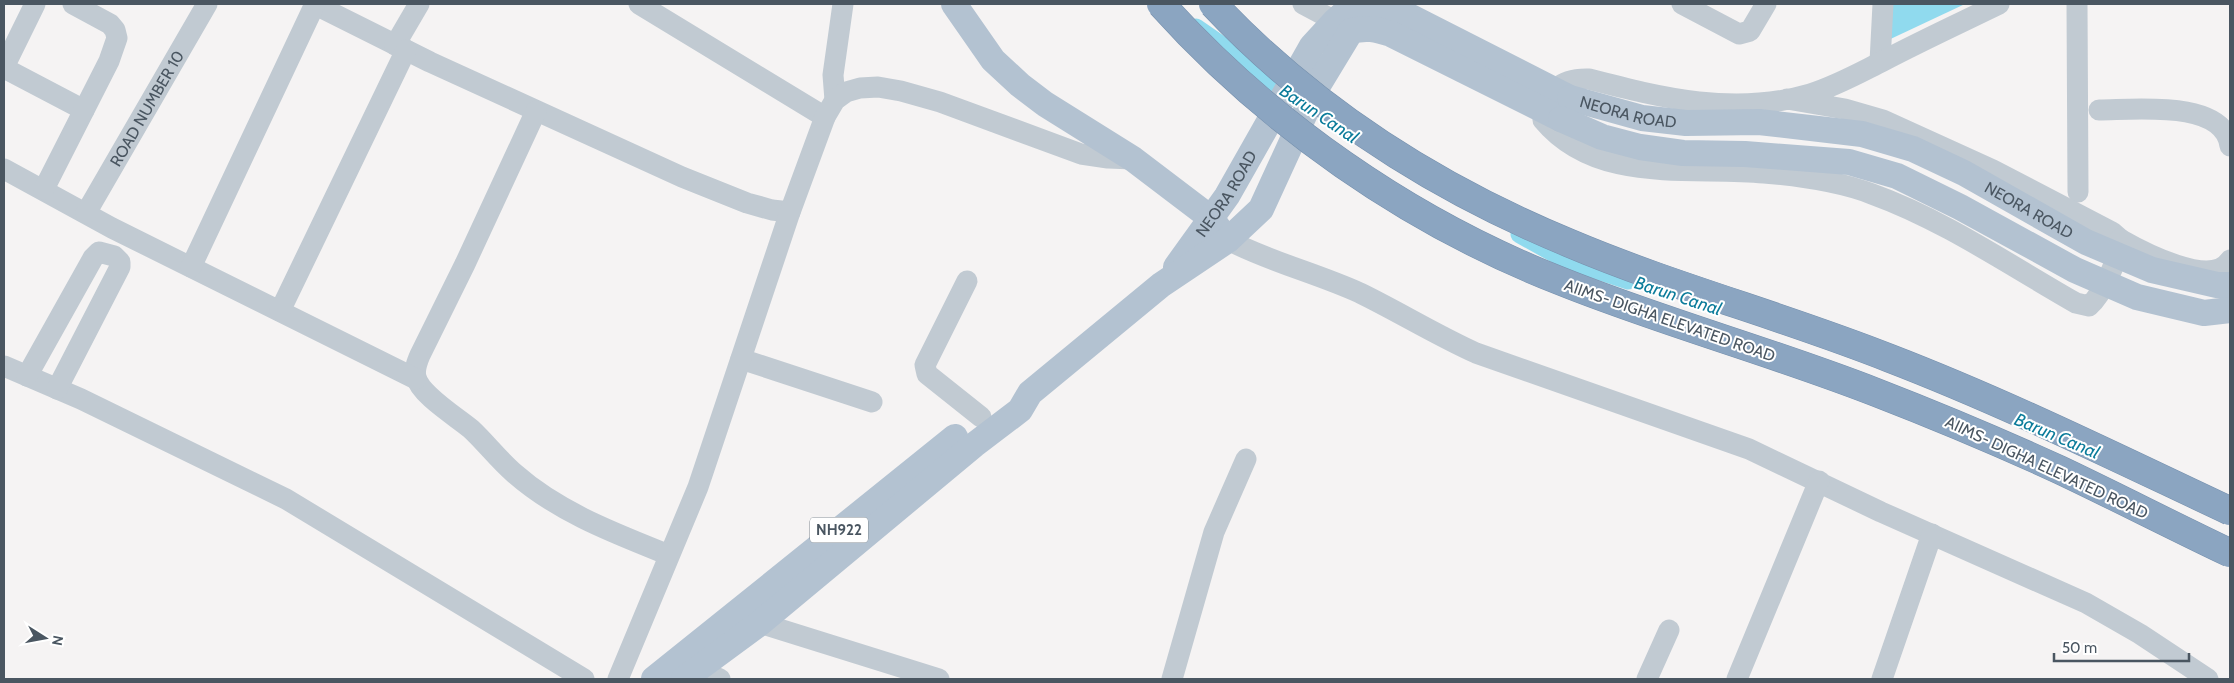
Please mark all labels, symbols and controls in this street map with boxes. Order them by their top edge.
street label: ROAD NUMBER 10 [106,47,188,170]
water label: Barun Canal [1275,80,1363,149]
street label: NEORA ROAD [1578,92,1677,132]
street label: NEORA ROAD [1192,147,1261,241]
street label: NEORA ROAD [1981,178,2076,243]
water label: Barun Canal [1632,272,1725,321]
street label: AIIMS- DIGHA ELEVATED ROAD [1562,275,1778,366]
water label: Barun Canal [2011,408,2104,464]
street label: AIIMS- DIGHA ELEVATED ROAD [1942,412,2151,523]
road number: NH922 [810,518,868,542]
north arrow [20,613,70,663]
scale bar [2054,630,2189,662]
text: N [48,634,68,647]
text: 50 m [2062,639,2097,657]

